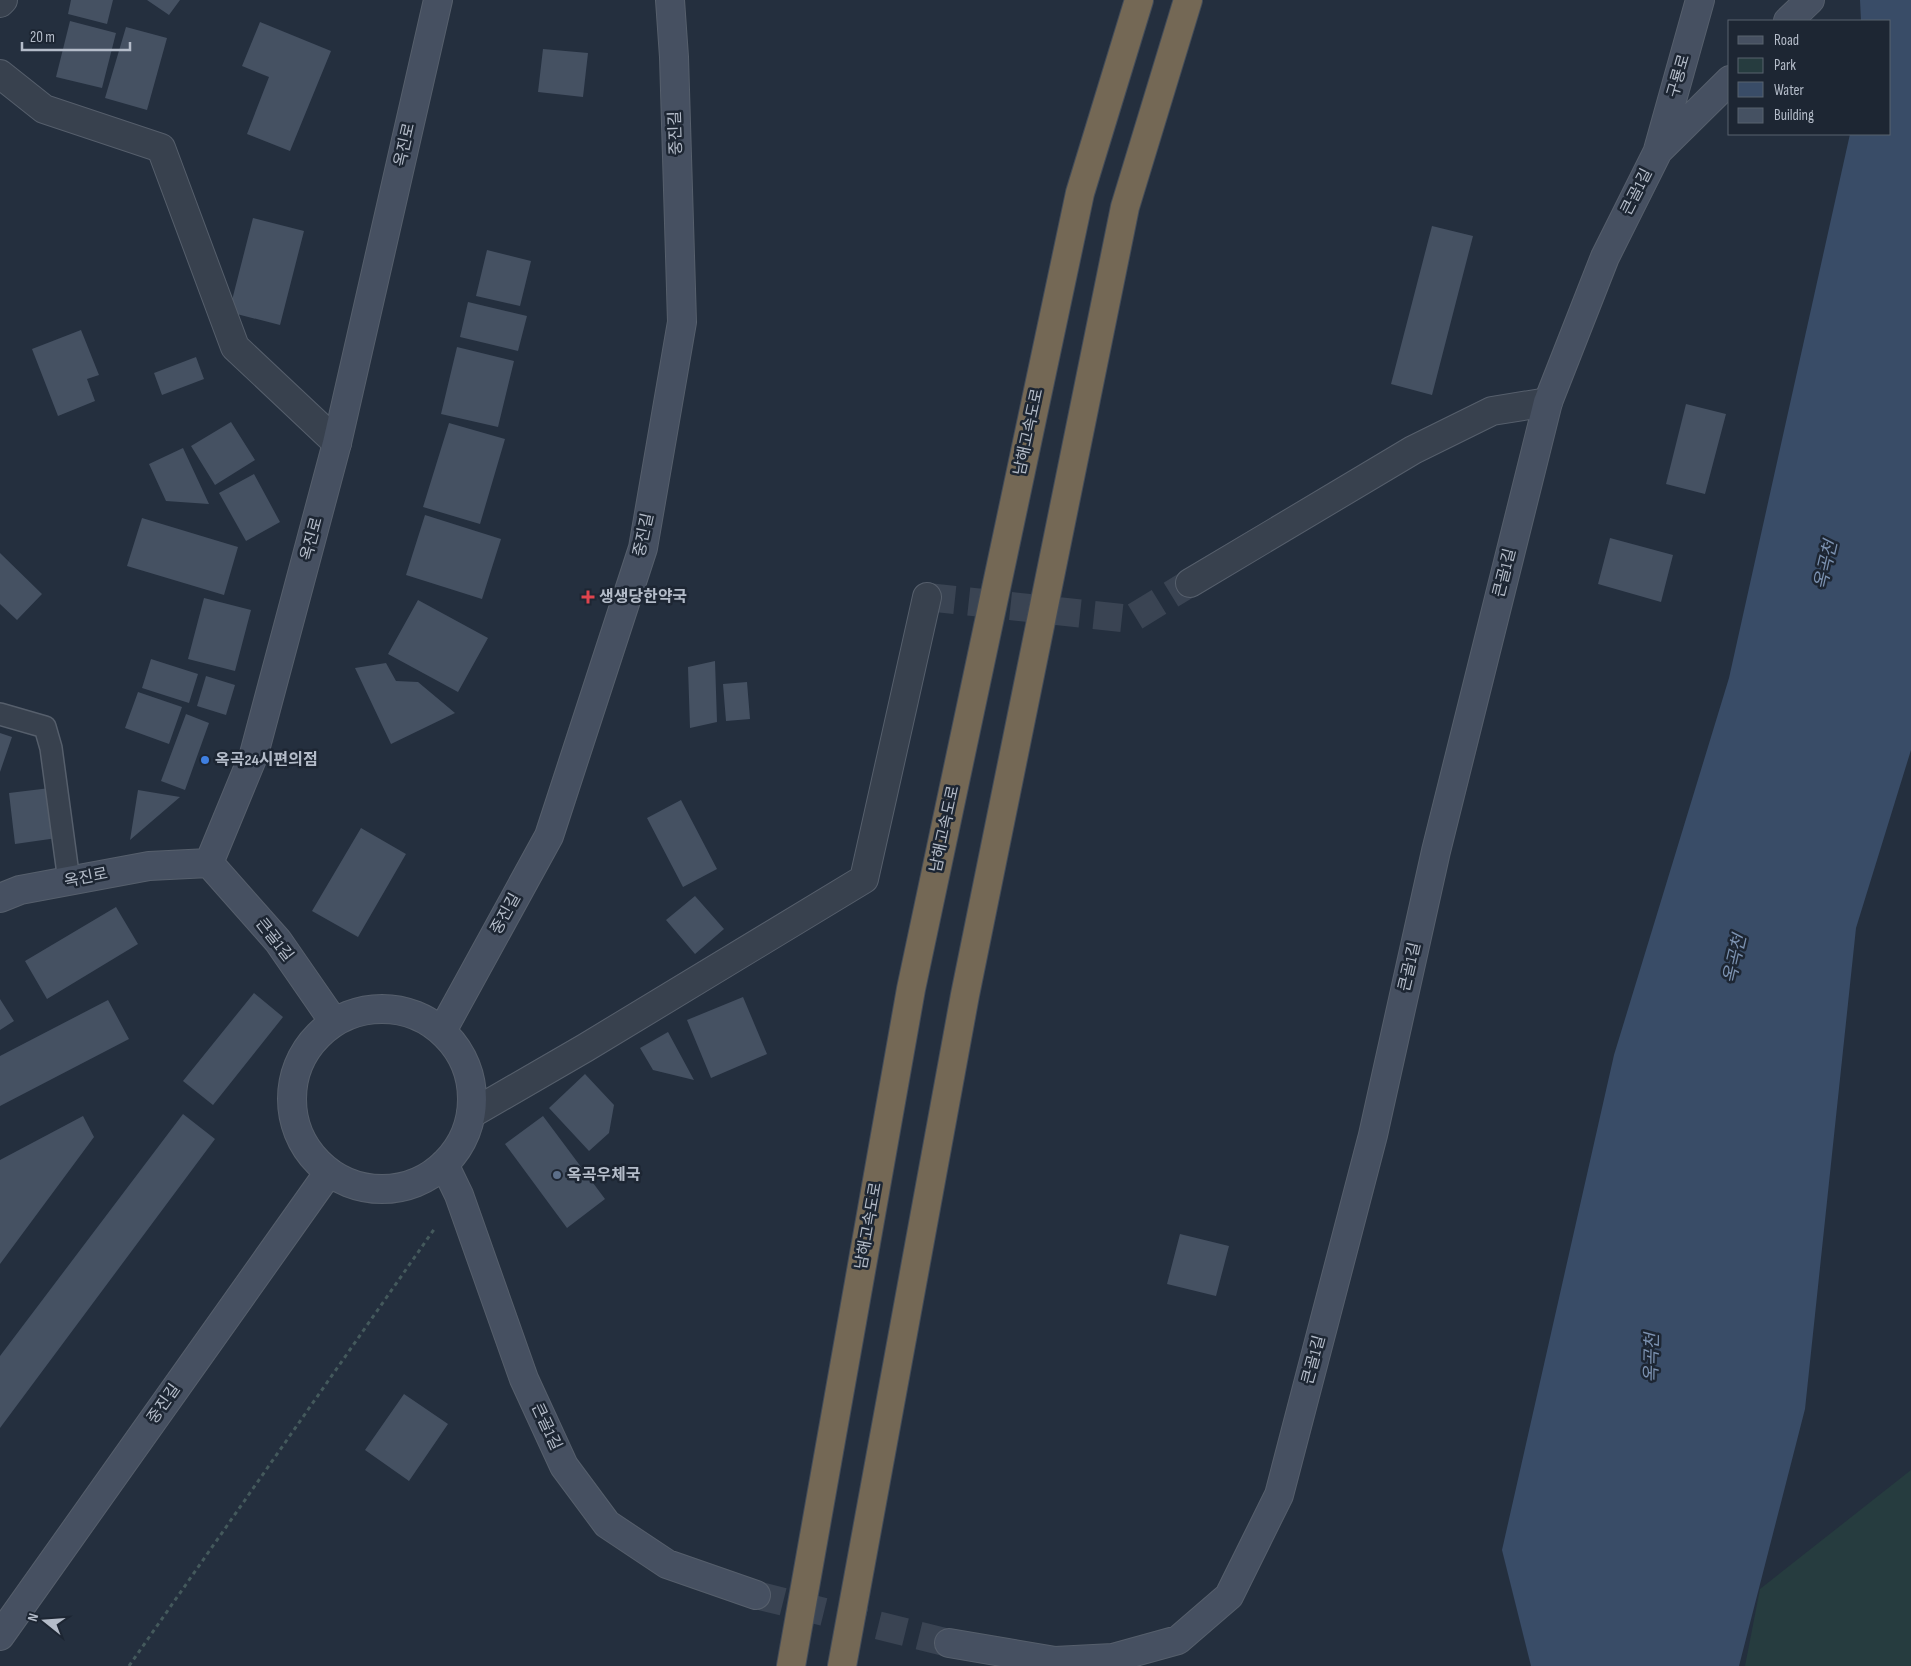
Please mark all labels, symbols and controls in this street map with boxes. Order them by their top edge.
scale bar [22,20,130,52]
legend [1728,20,1891,135]
text: 20 m [30,28,55,47]
text: Road [1774,31,1799,50]
street label: 구룡로 [1664,52,1694,100]
text: Park [1774,56,1796,75]
text: Water [1774,81,1805,100]
text: Building [1774,106,1814,125]
street label: 중진길 [666,111,686,155]
street label: 옥진로 [391,121,419,169]
street label: 큰골1길 [1617,166,1657,218]
street label: 남해고속도로 [1011,387,1048,477]
street label: 중진길 [630,511,658,559]
street label: 옥진로 [297,515,327,563]
water label: 옥곡천 [1810,536,1842,592]
street label: 큰골1길 [1490,547,1520,599]
place label: 생생당한약국 [599,587,687,607]
marker: 생생당한약국 [581,590,595,604]
place label: 옥곡24시편의점 [215,751,318,770]
marker: 옥곡24시편의점 [199,754,211,766]
street label: 남해고속도로 [927,784,964,874]
street label: 옥진로 [63,864,110,892]
street label: 중진길 [487,890,525,938]
street label: 큰골1길 [251,915,297,965]
water label: 옥곡천 [1719,930,1751,986]
street label: 큰골1길 [1395,941,1425,993]
place label: 옥곡우체국 [567,1166,641,1185]
marker: 옥곡우체국 [551,1169,563,1181]
street label: 남해고속도로 [852,1181,886,1271]
water label: 옥곡천 [1641,1331,1663,1383]
street label: 큰골1길 [1298,1334,1330,1386]
street label: 중진길 [144,1380,184,1428]
street label: 큰골1길 [527,1400,565,1454]
north arrow [20,1596,70,1646]
text: N [24,1611,42,1623]

